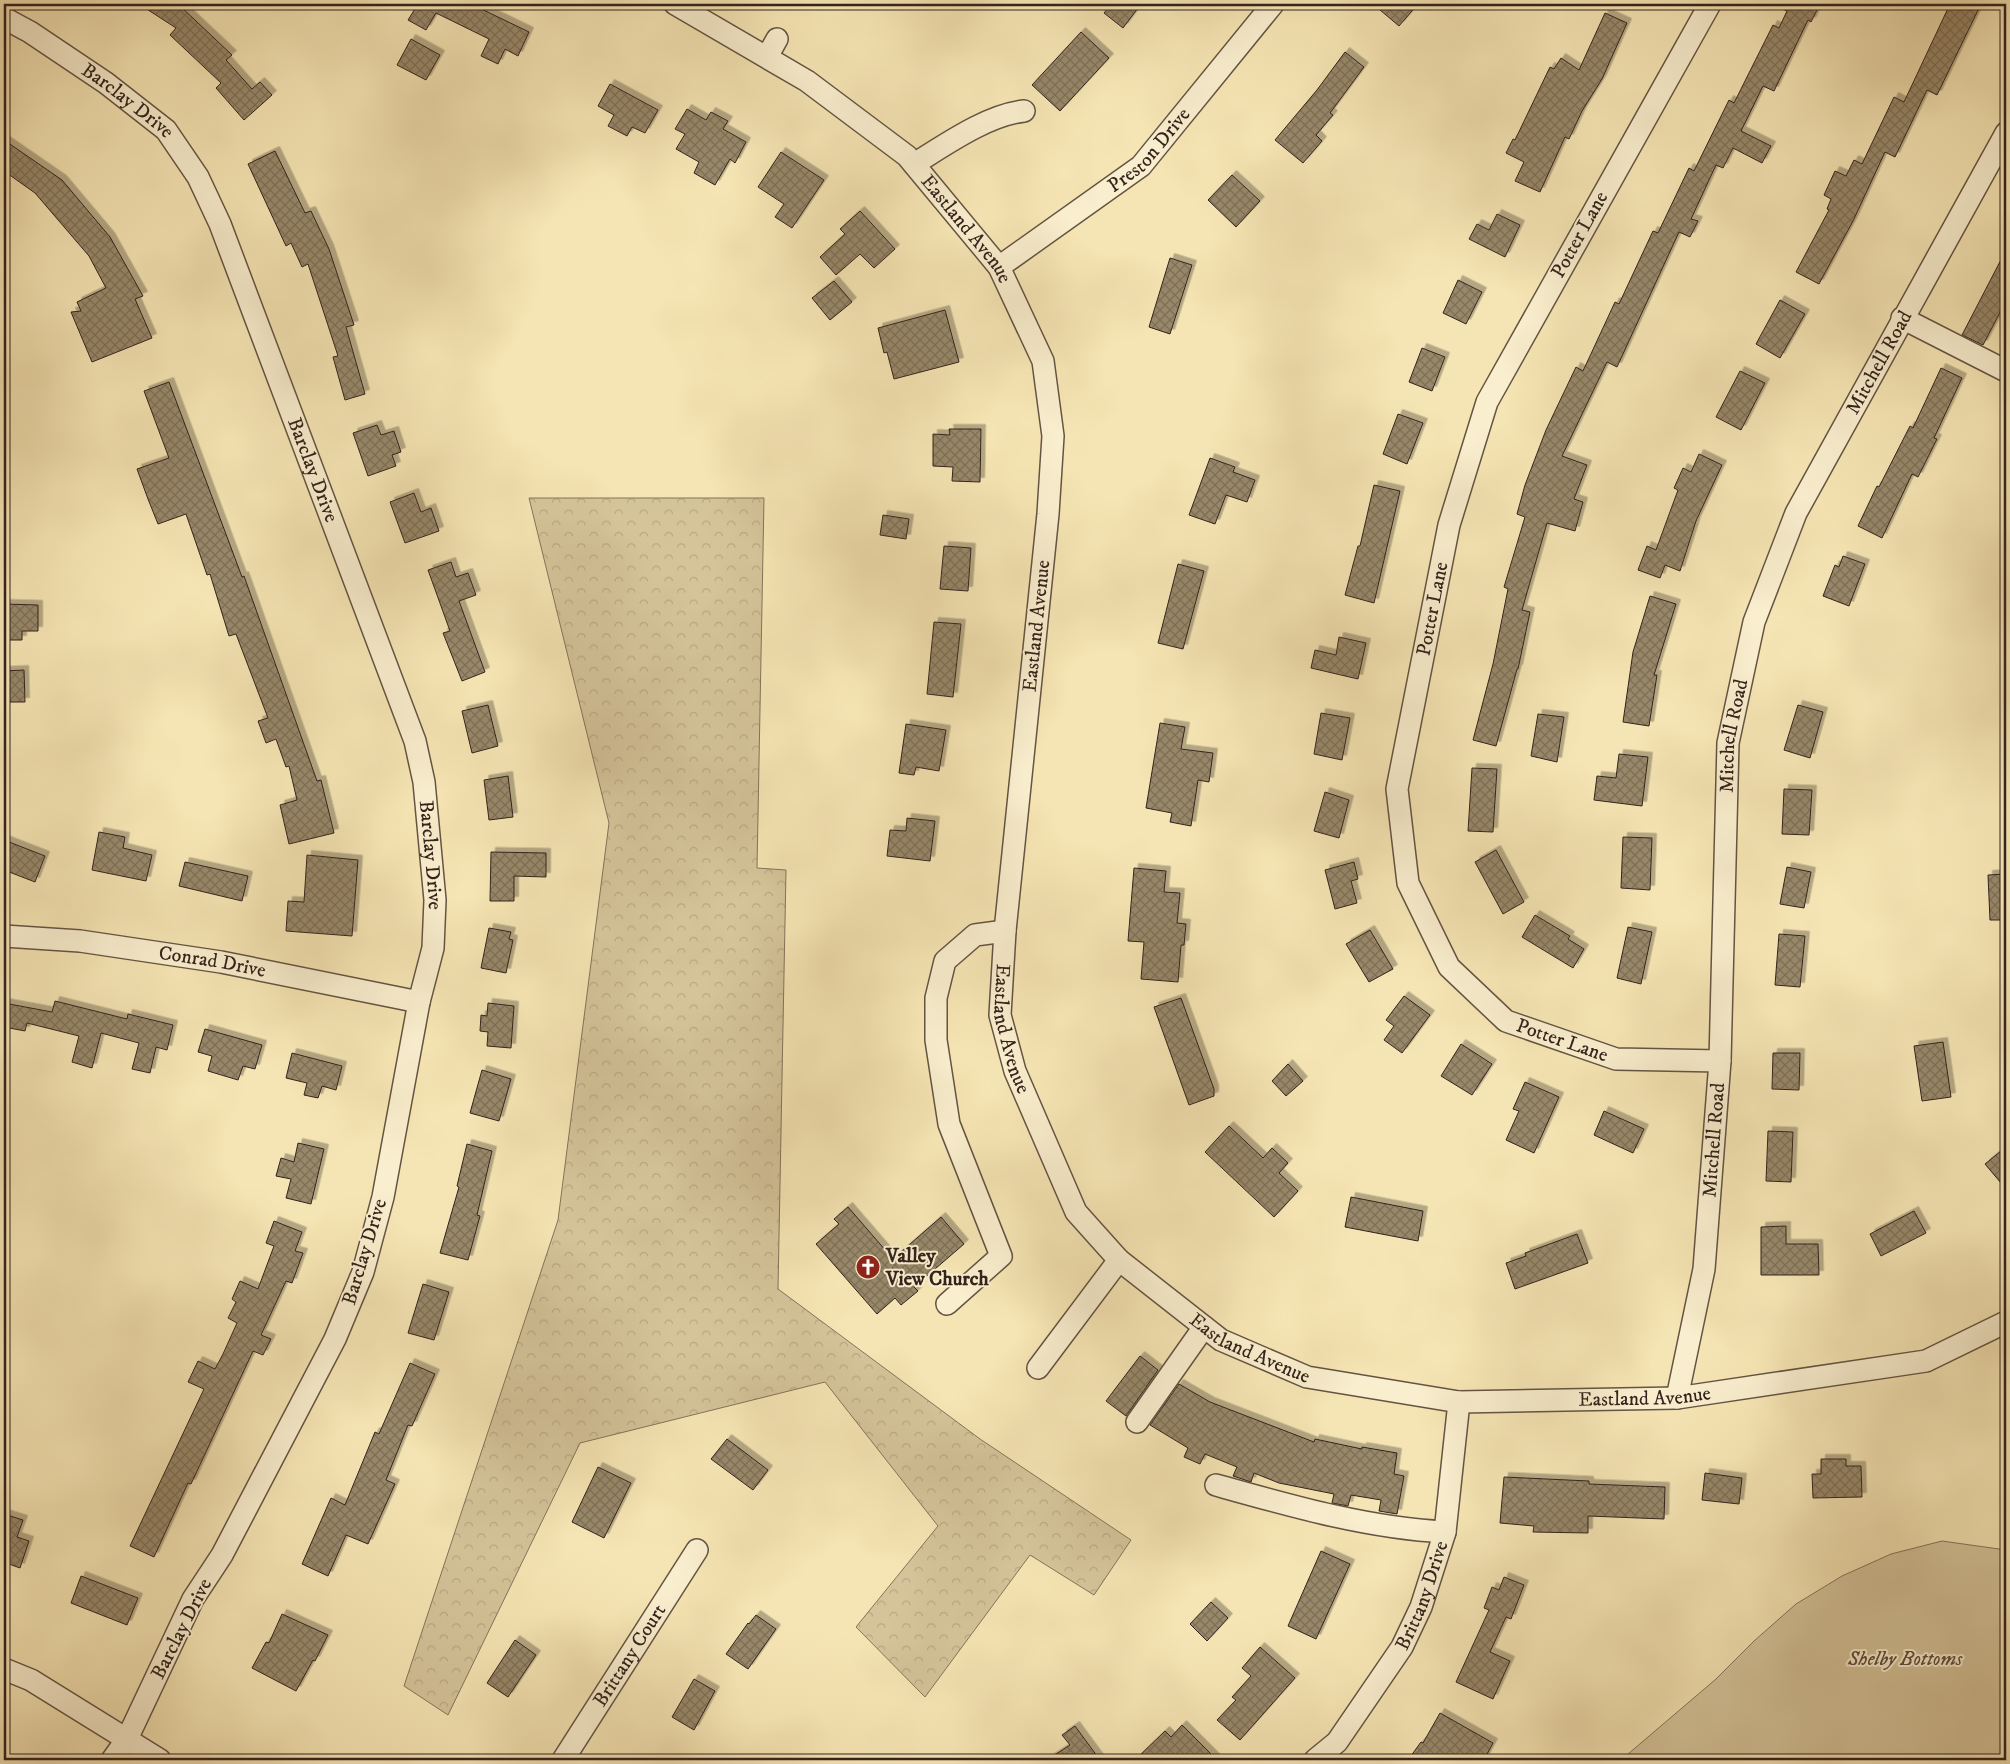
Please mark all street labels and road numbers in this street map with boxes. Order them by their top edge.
street label: Barclay Drive [77,58,180,143]
street label: Preston Drive [1103,103,1196,198]
street label: Eastland Avenue [915,169,1017,287]
street label: Potter Lane [1546,187,1614,283]
street label: Mitchell Road [1840,306,1918,419]
street label: Barclay Drive [282,414,344,526]
street label: Eastland Avenue [1018,559,1056,693]
street label: Potter Lane [1412,560,1454,658]
street label: Mitchell Road [1714,677,1754,793]
street label: Barclay Drive [413,799,448,910]
street label: Conrad Drive [157,940,268,983]
street label: Eastland Avenue [988,963,1036,1097]
street label: Potter Lane [1513,1013,1611,1068]
street label: Mitchell Road [1697,1082,1731,1198]
street label: Barclay Drive [337,1196,393,1308]
street label: Eastland Avenue [1184,1307,1314,1389]
street label: Eastland Avenue [1578,1381,1712,1412]
street label: Brittany Drive [1390,1538,1454,1654]
street label: Barclay Drive [146,1574,218,1684]
street label: Brittany Court [588,1599,672,1712]

